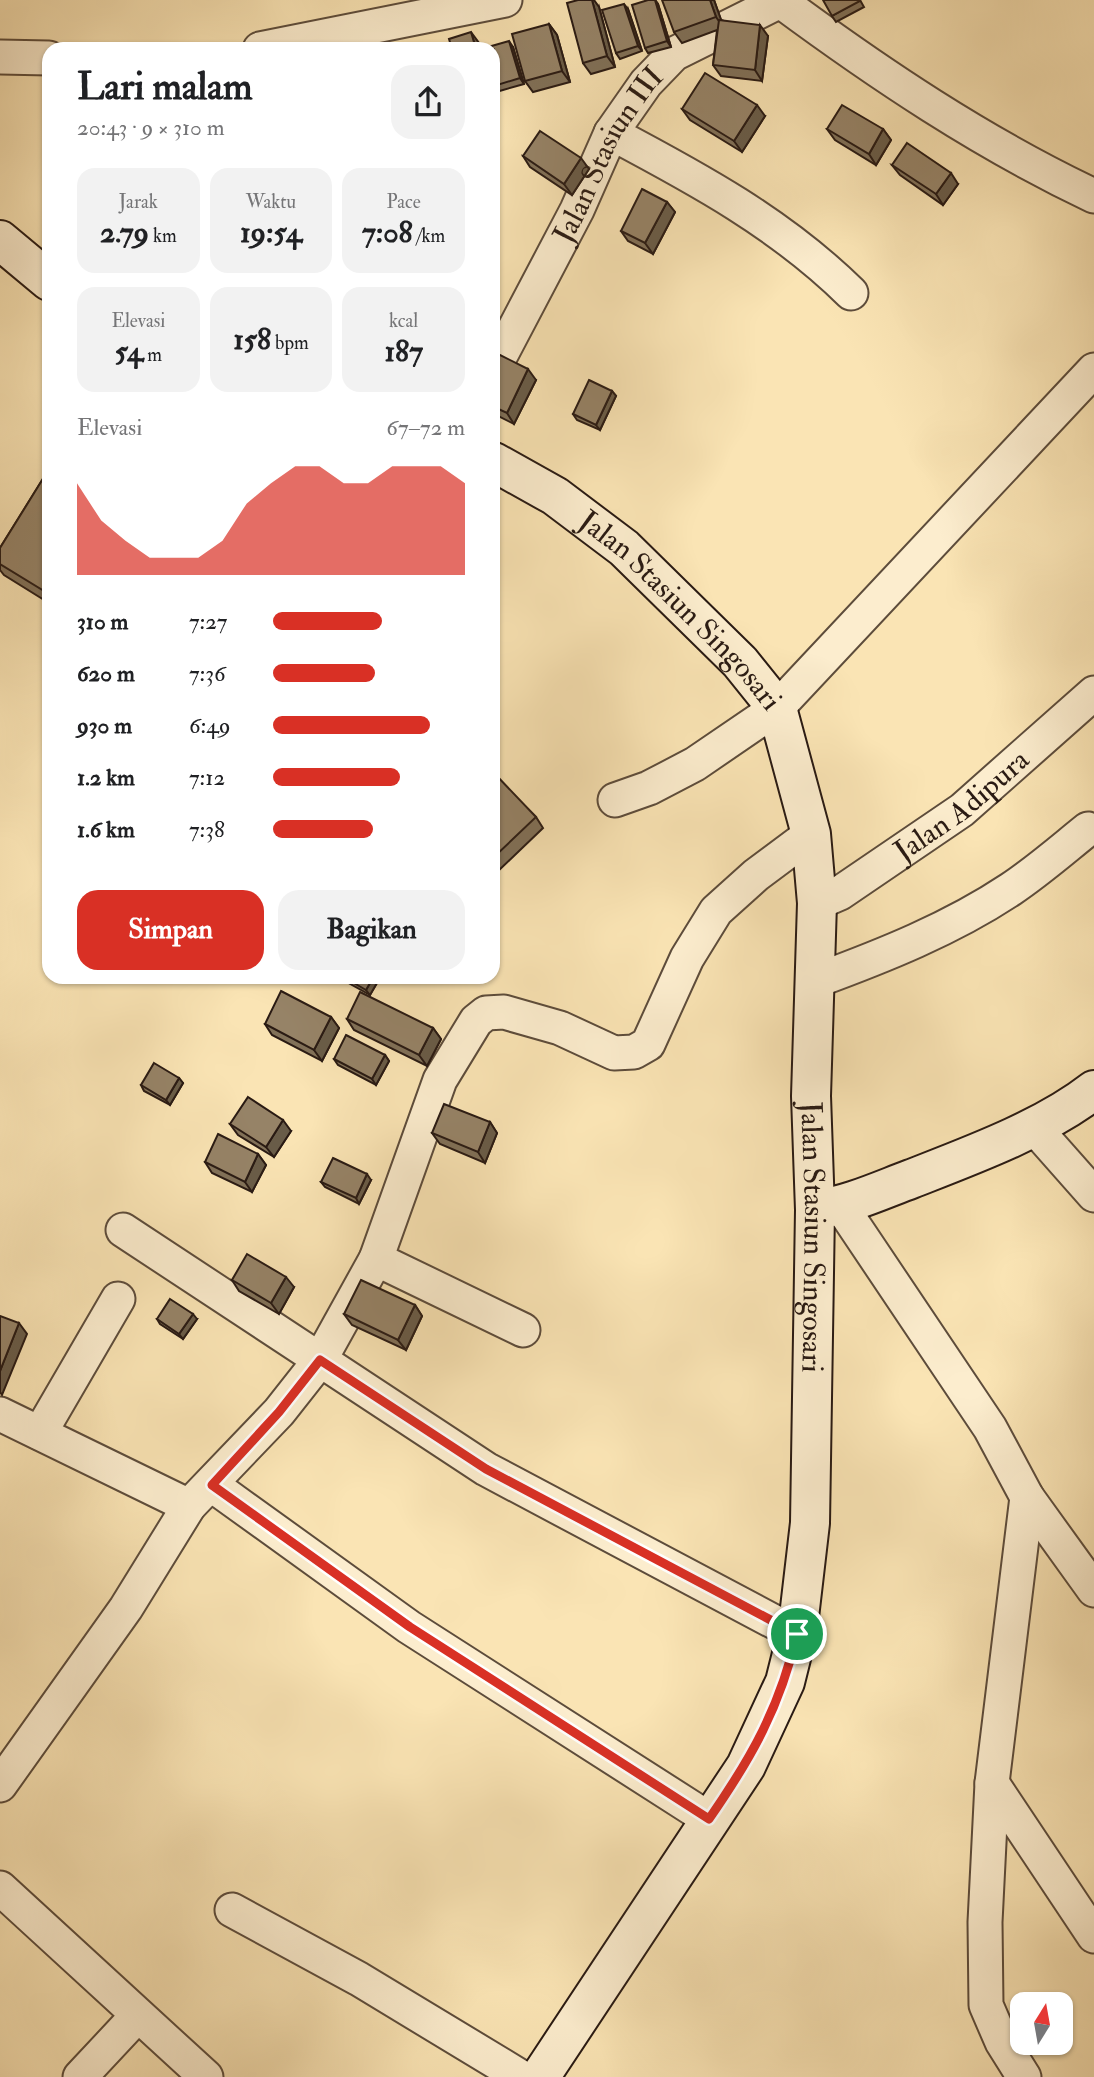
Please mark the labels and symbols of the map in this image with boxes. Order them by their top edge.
street label: Jalan Stasiun III [544,59,671,250]
street label: Jalan Stasiun Singosari [570,502,790,718]
street label: Jalan Adipura [886,741,1037,870]
street label: Jalan Stasiun Singosari [792,1100,833,1373]
pin [767,1604,827,1664]
north arrow [1010,1992,1073,2054]

